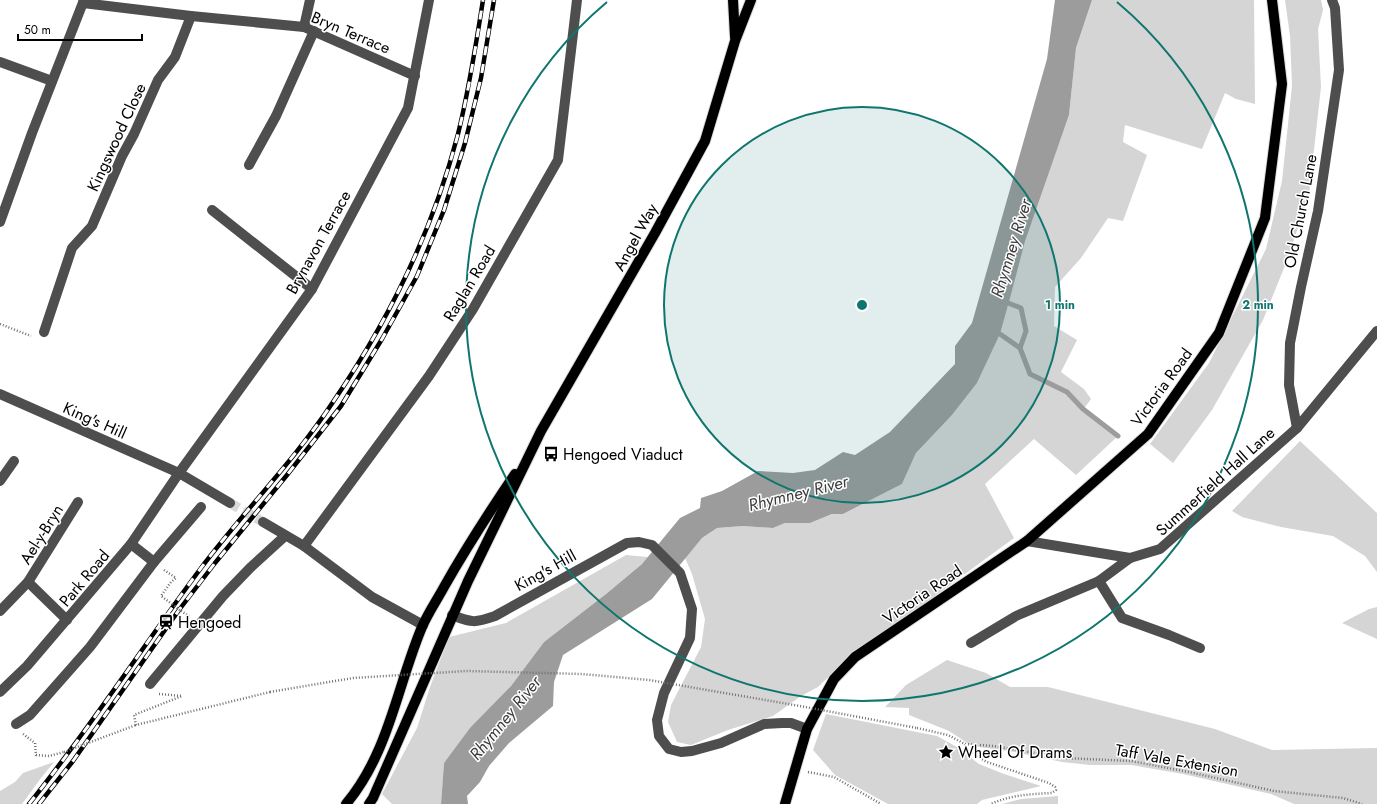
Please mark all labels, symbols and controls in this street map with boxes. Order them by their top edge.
street label: Bryn Terrace [308,6,394,59]
scale bar [18,16,142,42]
text: 50 m [24,21,51,39]
street label: Kingswood Close [81,79,152,195]
street label: Old Church Lane [1278,152,1323,270]
street label: Brynavon Terrace [280,186,356,298]
water label: Rhymney River [985,195,1038,300]
street label: Angel Way [608,199,664,275]
street label: Raglan Road [438,241,501,326]
text: 1 min [1045,296,1075,314]
text: 2 min [1242,296,1274,314]
centre of rings [855,298,869,312]
street label: Victoria Road [1125,343,1198,431]
street label: King's Hill [59,396,130,445]
street label: Summerfield Hall Lane [1151,422,1280,541]
place label: Hengoed Viaduct [563,443,683,466]
bus stop icon: Hengoed Viaduct [542,445,560,463]
water label: Rhymney River [746,469,852,517]
street label: Ael-y-Bryn [14,500,69,569]
street label: King's Hill [510,544,580,597]
street label: Park Road [54,545,115,612]
street label: Victoria Road [878,559,967,630]
place label: Hengoed [178,611,241,634]
station icon: Hengoed [157,613,175,631]
water label: Rhymney River [464,670,547,765]
street label: Taff Vale Extension [1114,738,1240,783]
place label: Wheel Of Drams [958,741,1072,764]
place icon: Wheel Of Drams [937,743,955,761]

